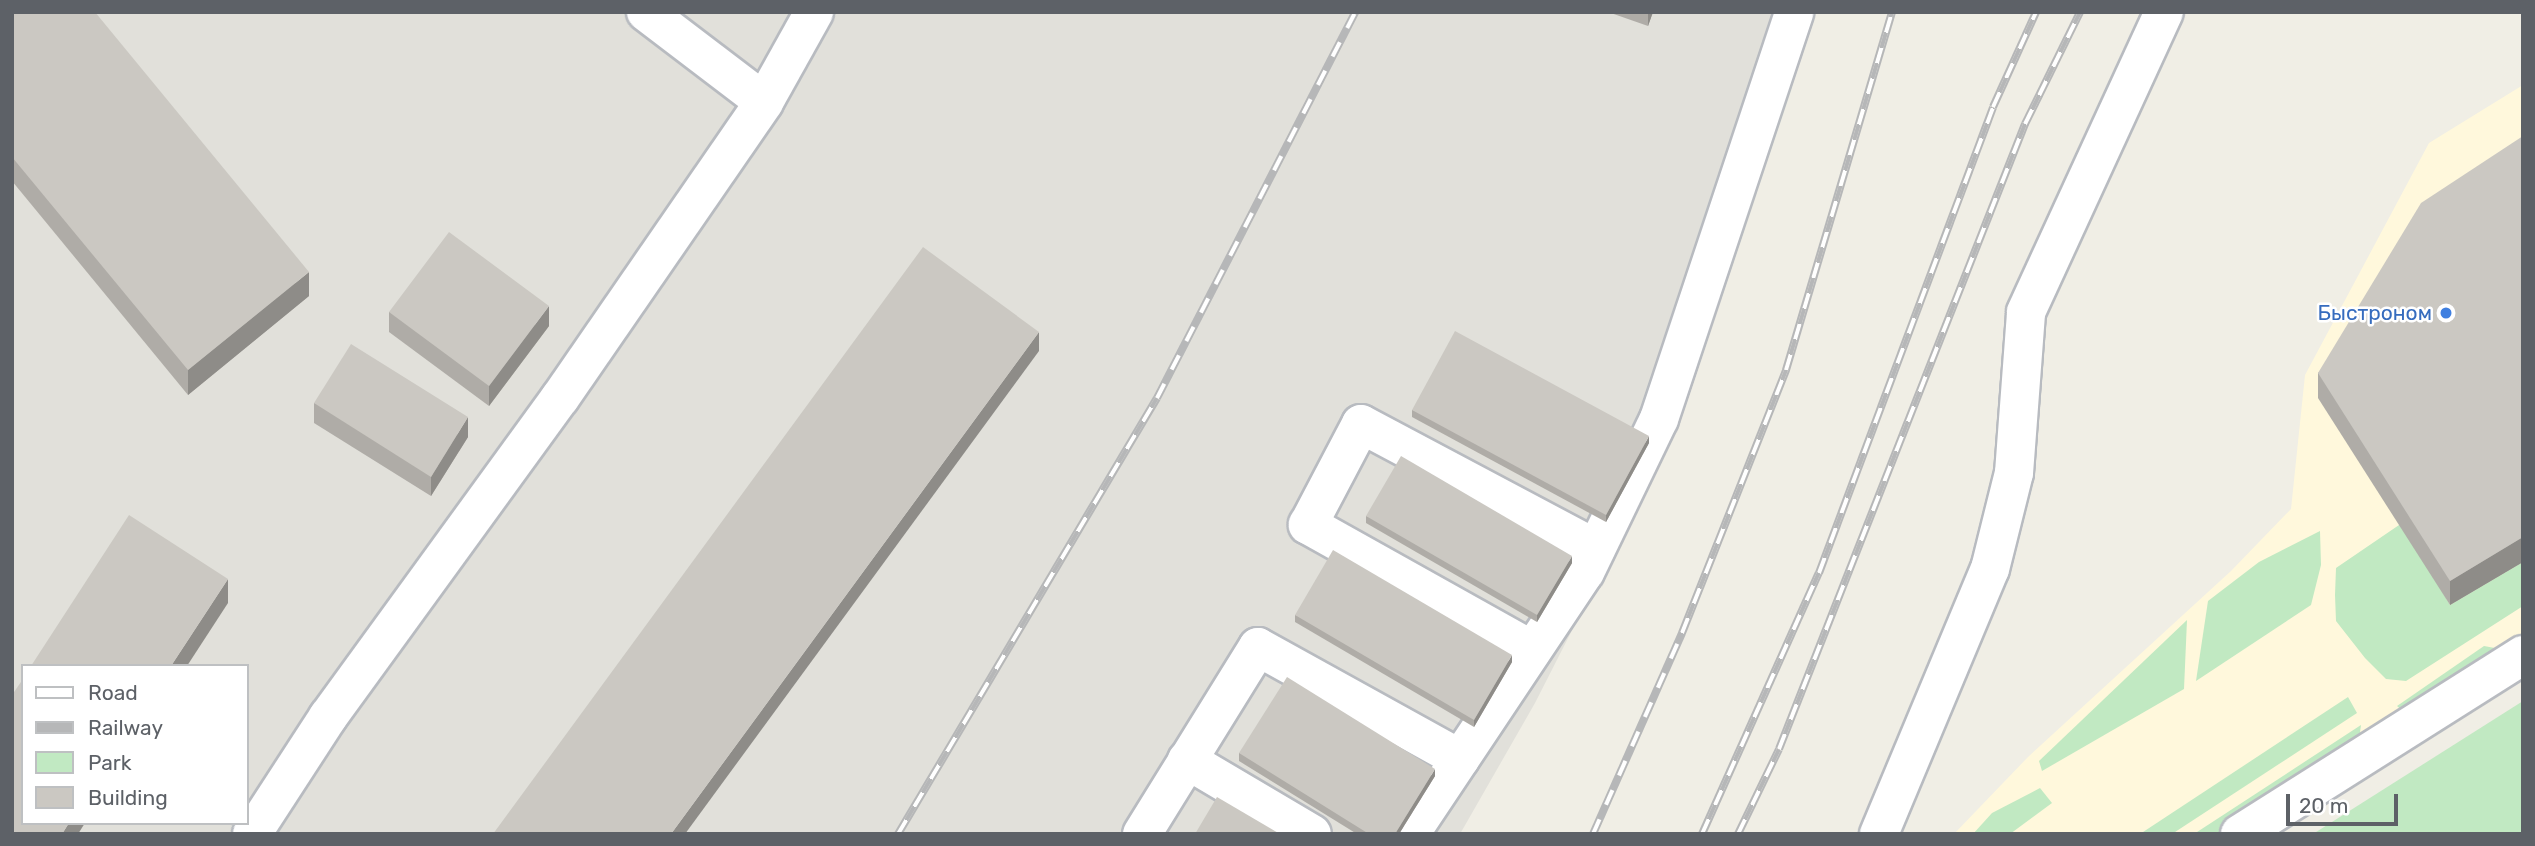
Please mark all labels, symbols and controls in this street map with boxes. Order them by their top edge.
place label: Быстроном [2318,300,2432,326]
marker: Быстроном [2438,305,2454,321]
legend [21,664,248,825]
text: Road [88,680,138,705]
text: Railway [88,715,163,740]
text: Park [88,750,132,775]
scale bar [2290,780,2402,824]
text: Building [88,785,168,810]
text: 20 m [2299,793,2348,818]

